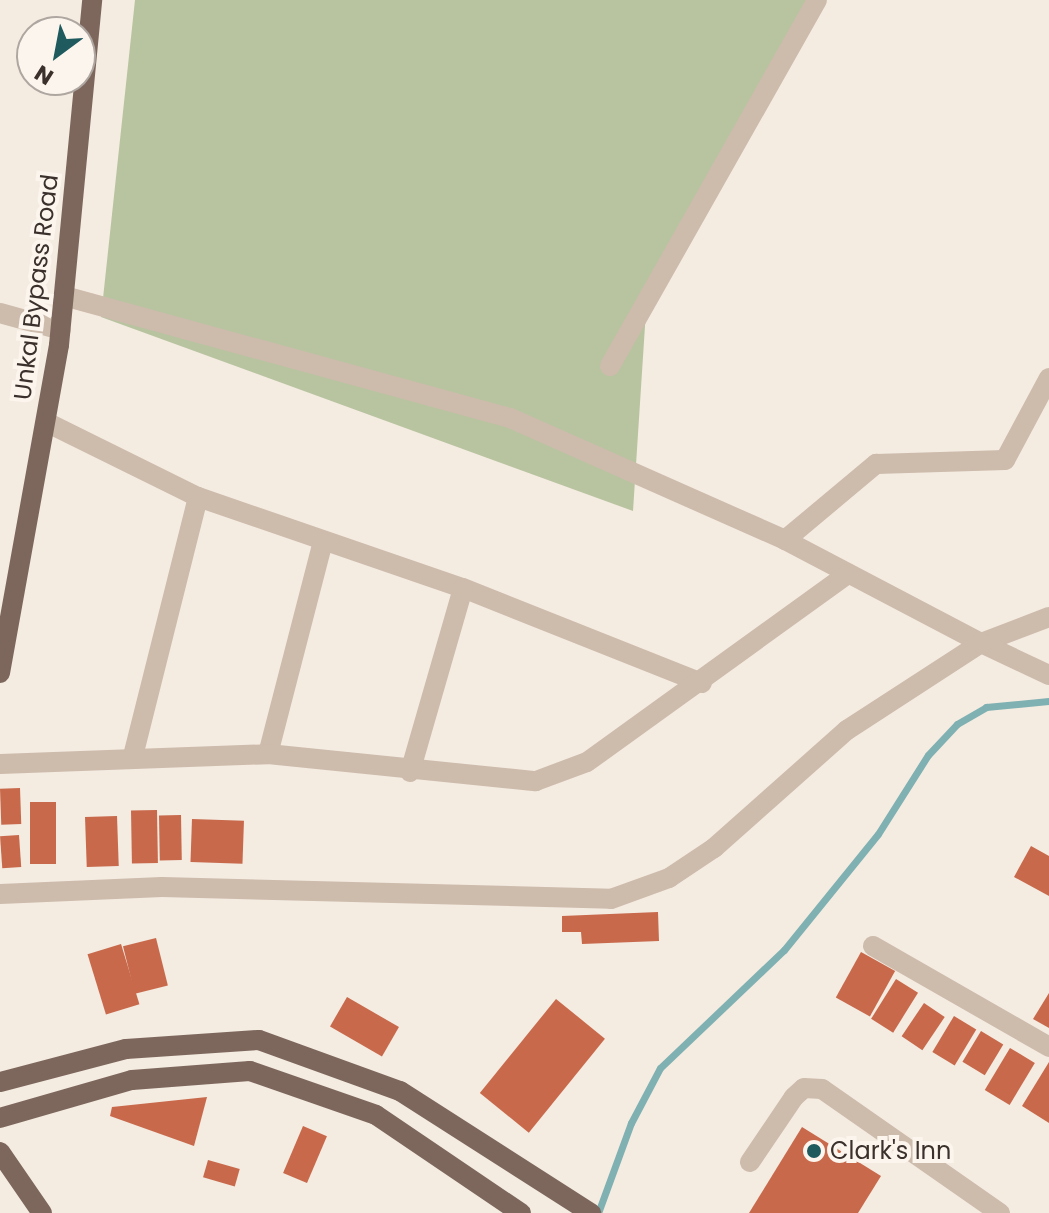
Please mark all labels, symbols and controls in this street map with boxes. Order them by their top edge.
north arrow [16,16,96,96]
text: N [29,58,59,93]
street label: Unkal Bypass Road [8,173,64,401]
place label: Clark's Inn [830,1137,951,1165]
marker: Clark's Inn [805,1142,823,1160]

